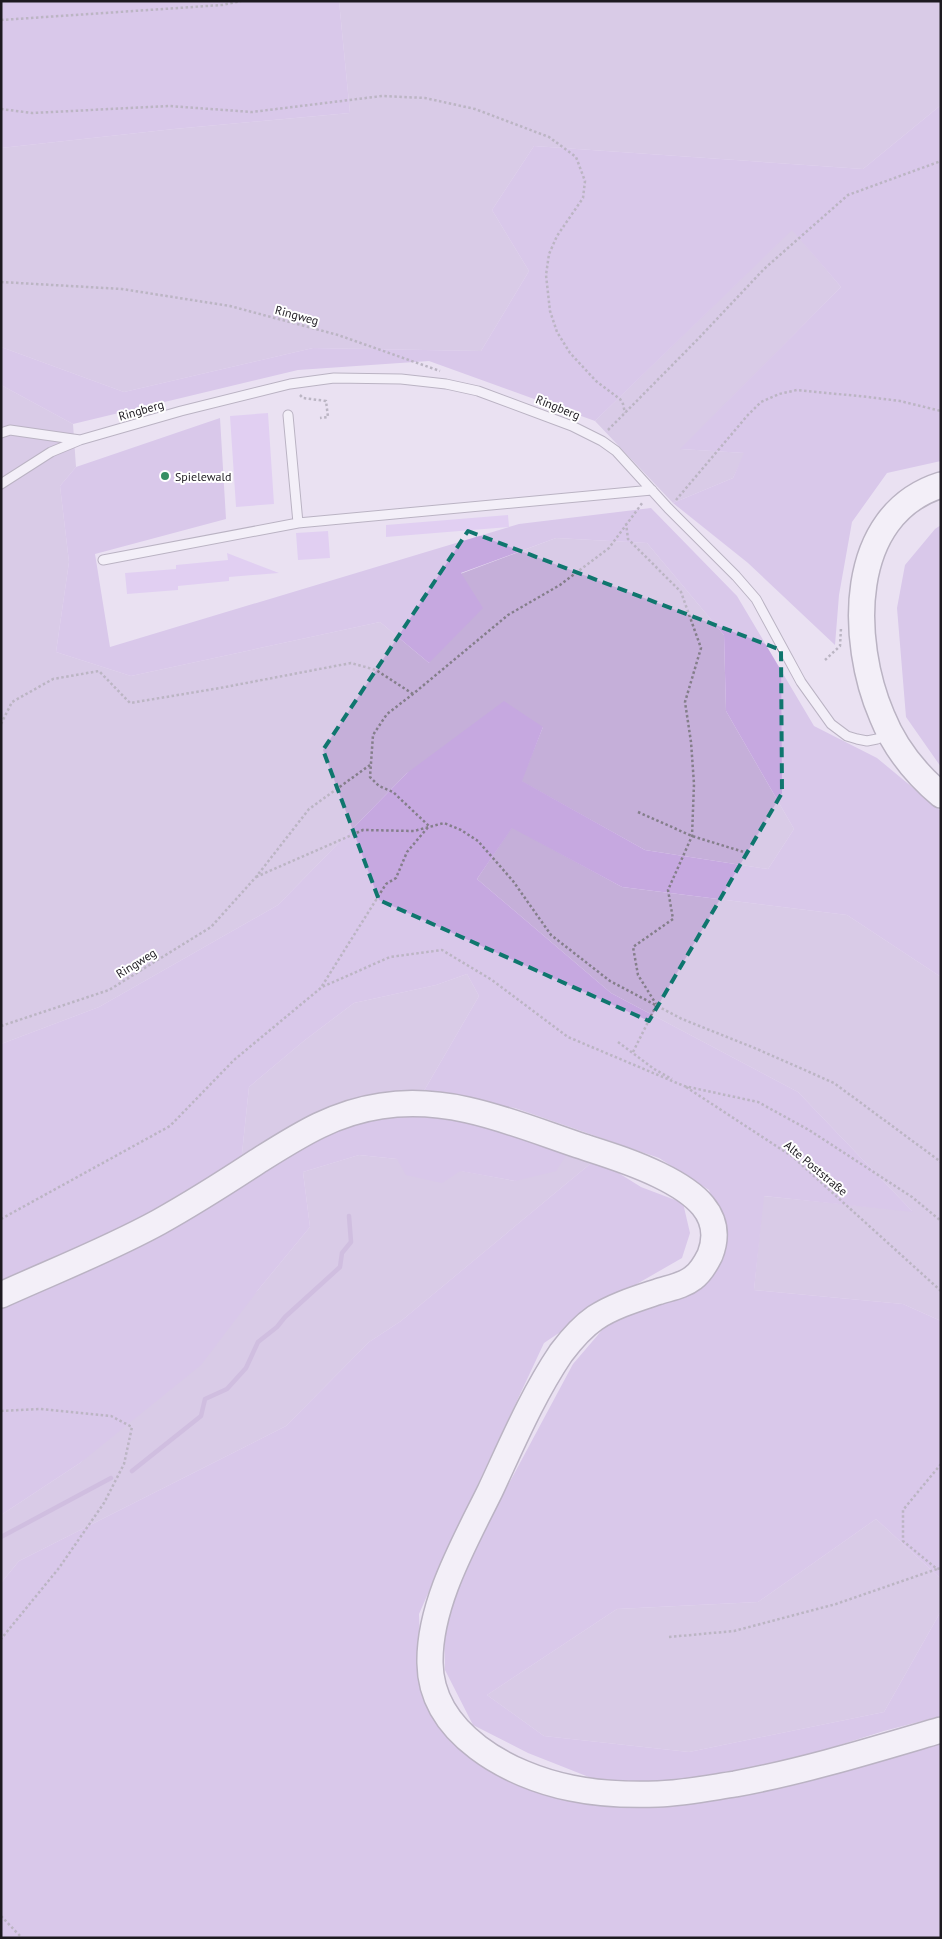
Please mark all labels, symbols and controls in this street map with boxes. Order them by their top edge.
street label: Ringweg [274,302,320,328]
street label: Ringberg [534,391,582,423]
street label: Ringberg [117,396,165,424]
place label: Spielewald [175,469,231,484]
marker: Spielewald [159,470,171,482]
street label: Ringweg [113,945,159,981]
street label: Alte Poststraße [781,1137,851,1199]

